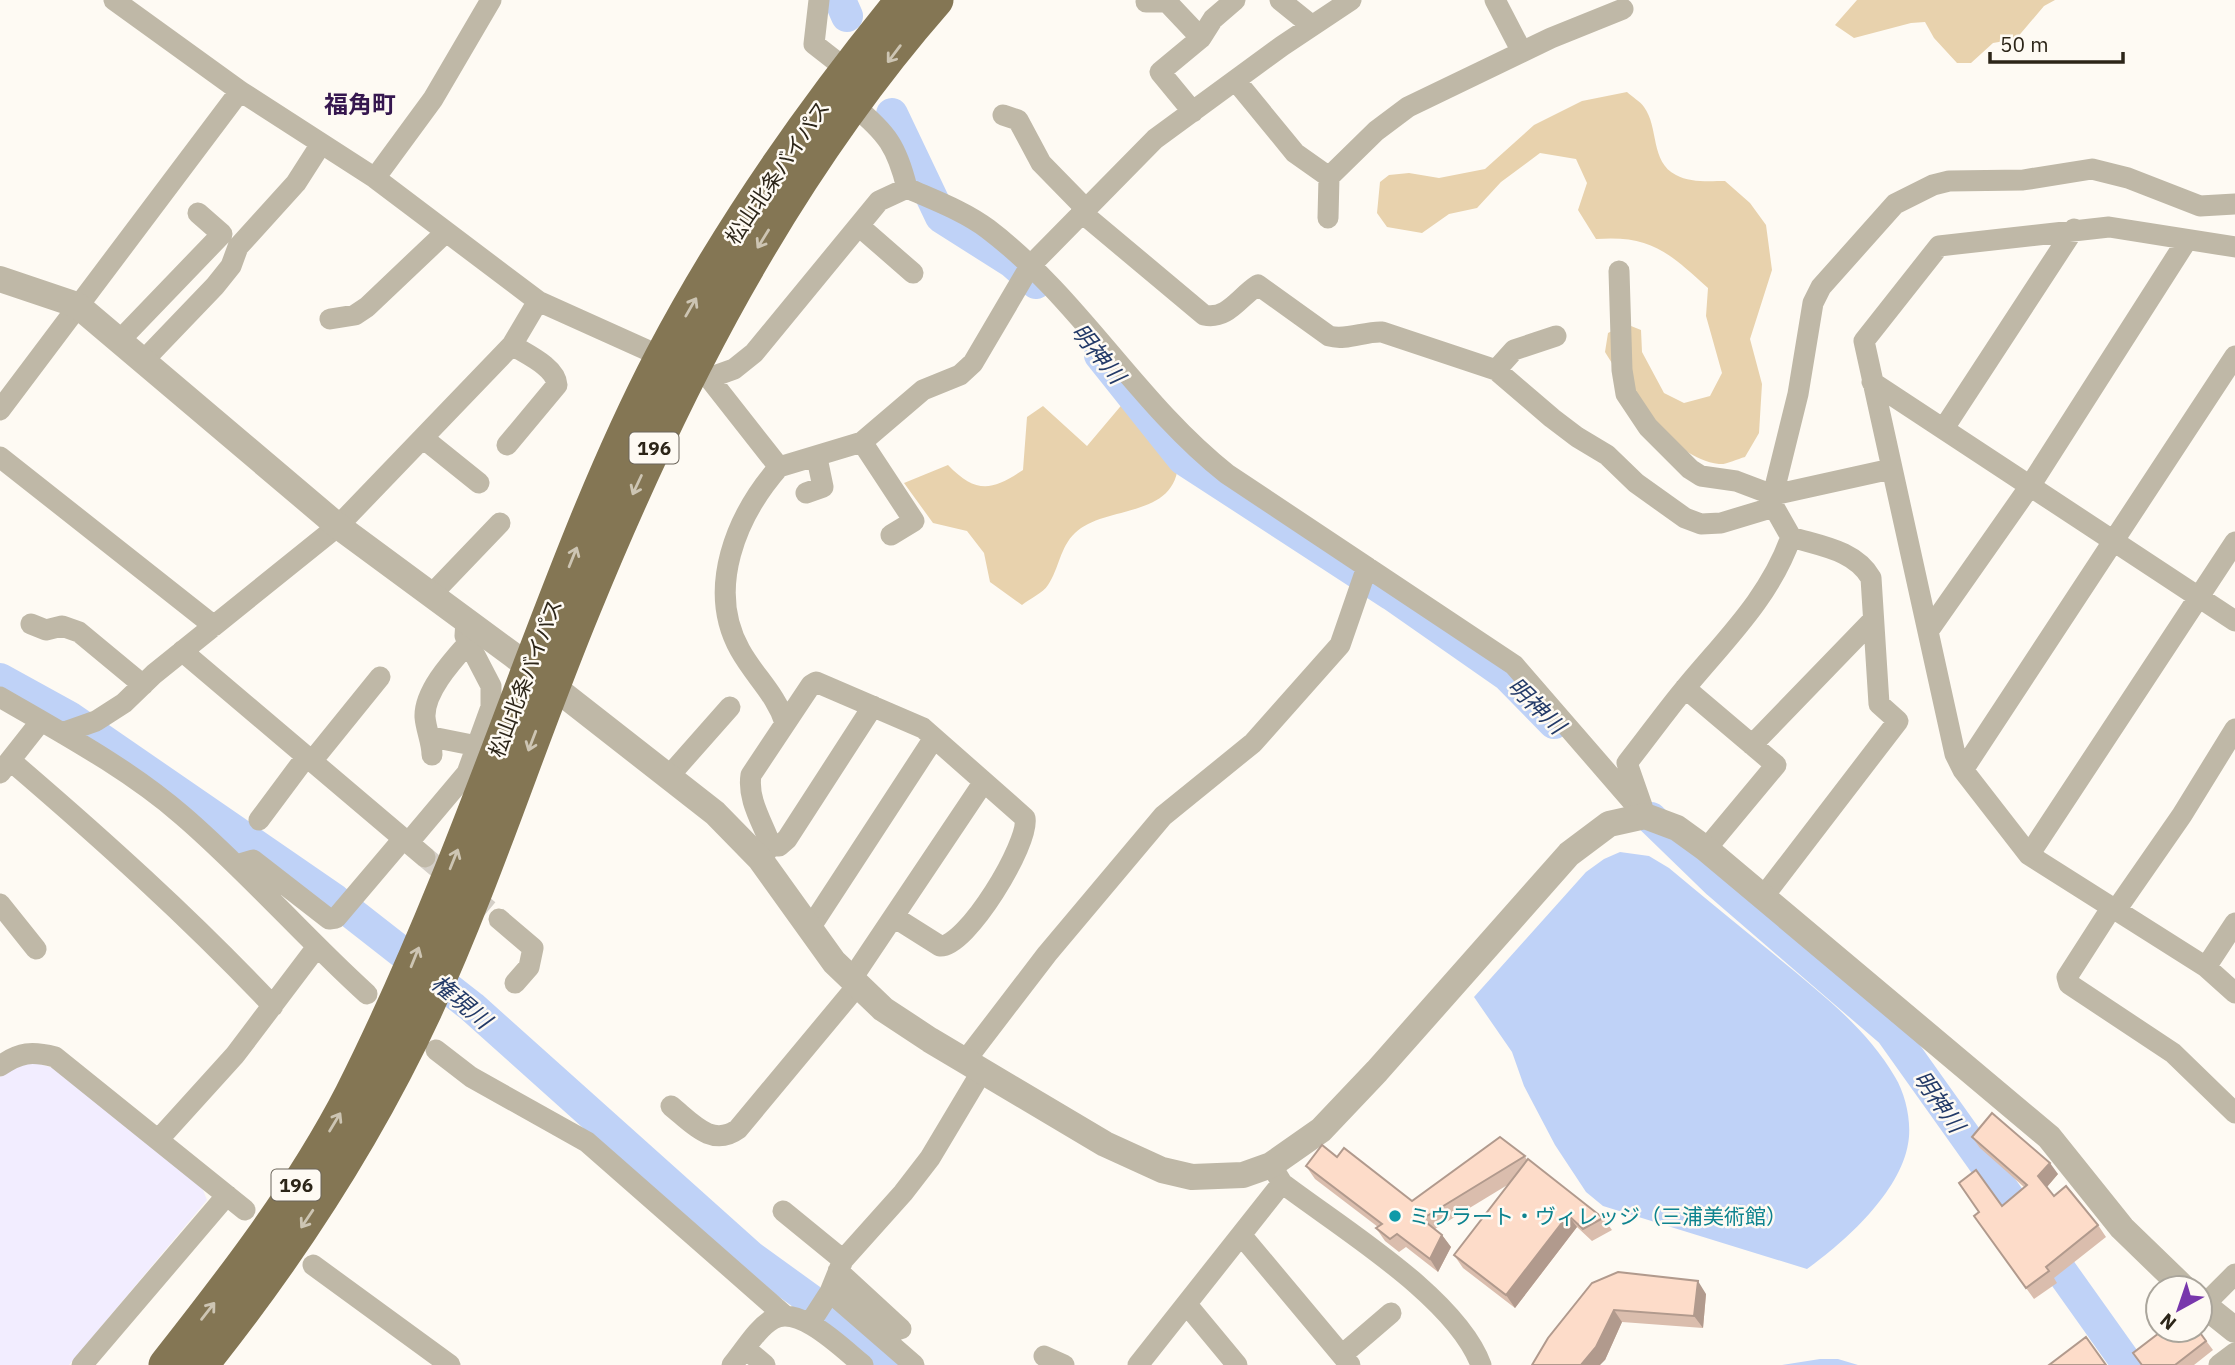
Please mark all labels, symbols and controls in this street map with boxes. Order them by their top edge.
scale bar [1990,21,2123,65]
text: 50 m [2000,30,2049,58]
one-way arrow [887,44,902,63]
district label: 福角町 [324,88,396,120]
street label: 松山北条バイパス [719,95,835,249]
one-way arrow [755,229,769,249]
one-way arrow [684,297,698,317]
water label: 明神川 [1066,317,1134,392]
road number: 196 [630,432,678,463]
one-way arrow [629,474,643,495]
one-way arrow [567,546,580,568]
street label: 松山北条バイパス [482,595,568,761]
water label: 明神川 [1502,670,1574,742]
one-way arrow [525,730,538,752]
one-way arrow [449,849,462,871]
one-way arrow [410,946,423,968]
water label: 権現川 [426,967,500,1037]
water label: 明神川 [1908,1064,1974,1140]
one-way arrow [328,1113,342,1133]
road number: 196 [272,1170,320,1200]
place label: ミウラート・ヴィレッジ（三浦美術館） [1409,1202,1787,1230]
marker: ミウラート・ヴィレッジ（三浦美術館） [1387,1208,1403,1224]
one-way arrow [300,1209,314,1229]
north arrow [2144,1274,2214,1344]
one-way arrow [200,1303,216,1321]
text: N [2155,1308,2181,1336]

